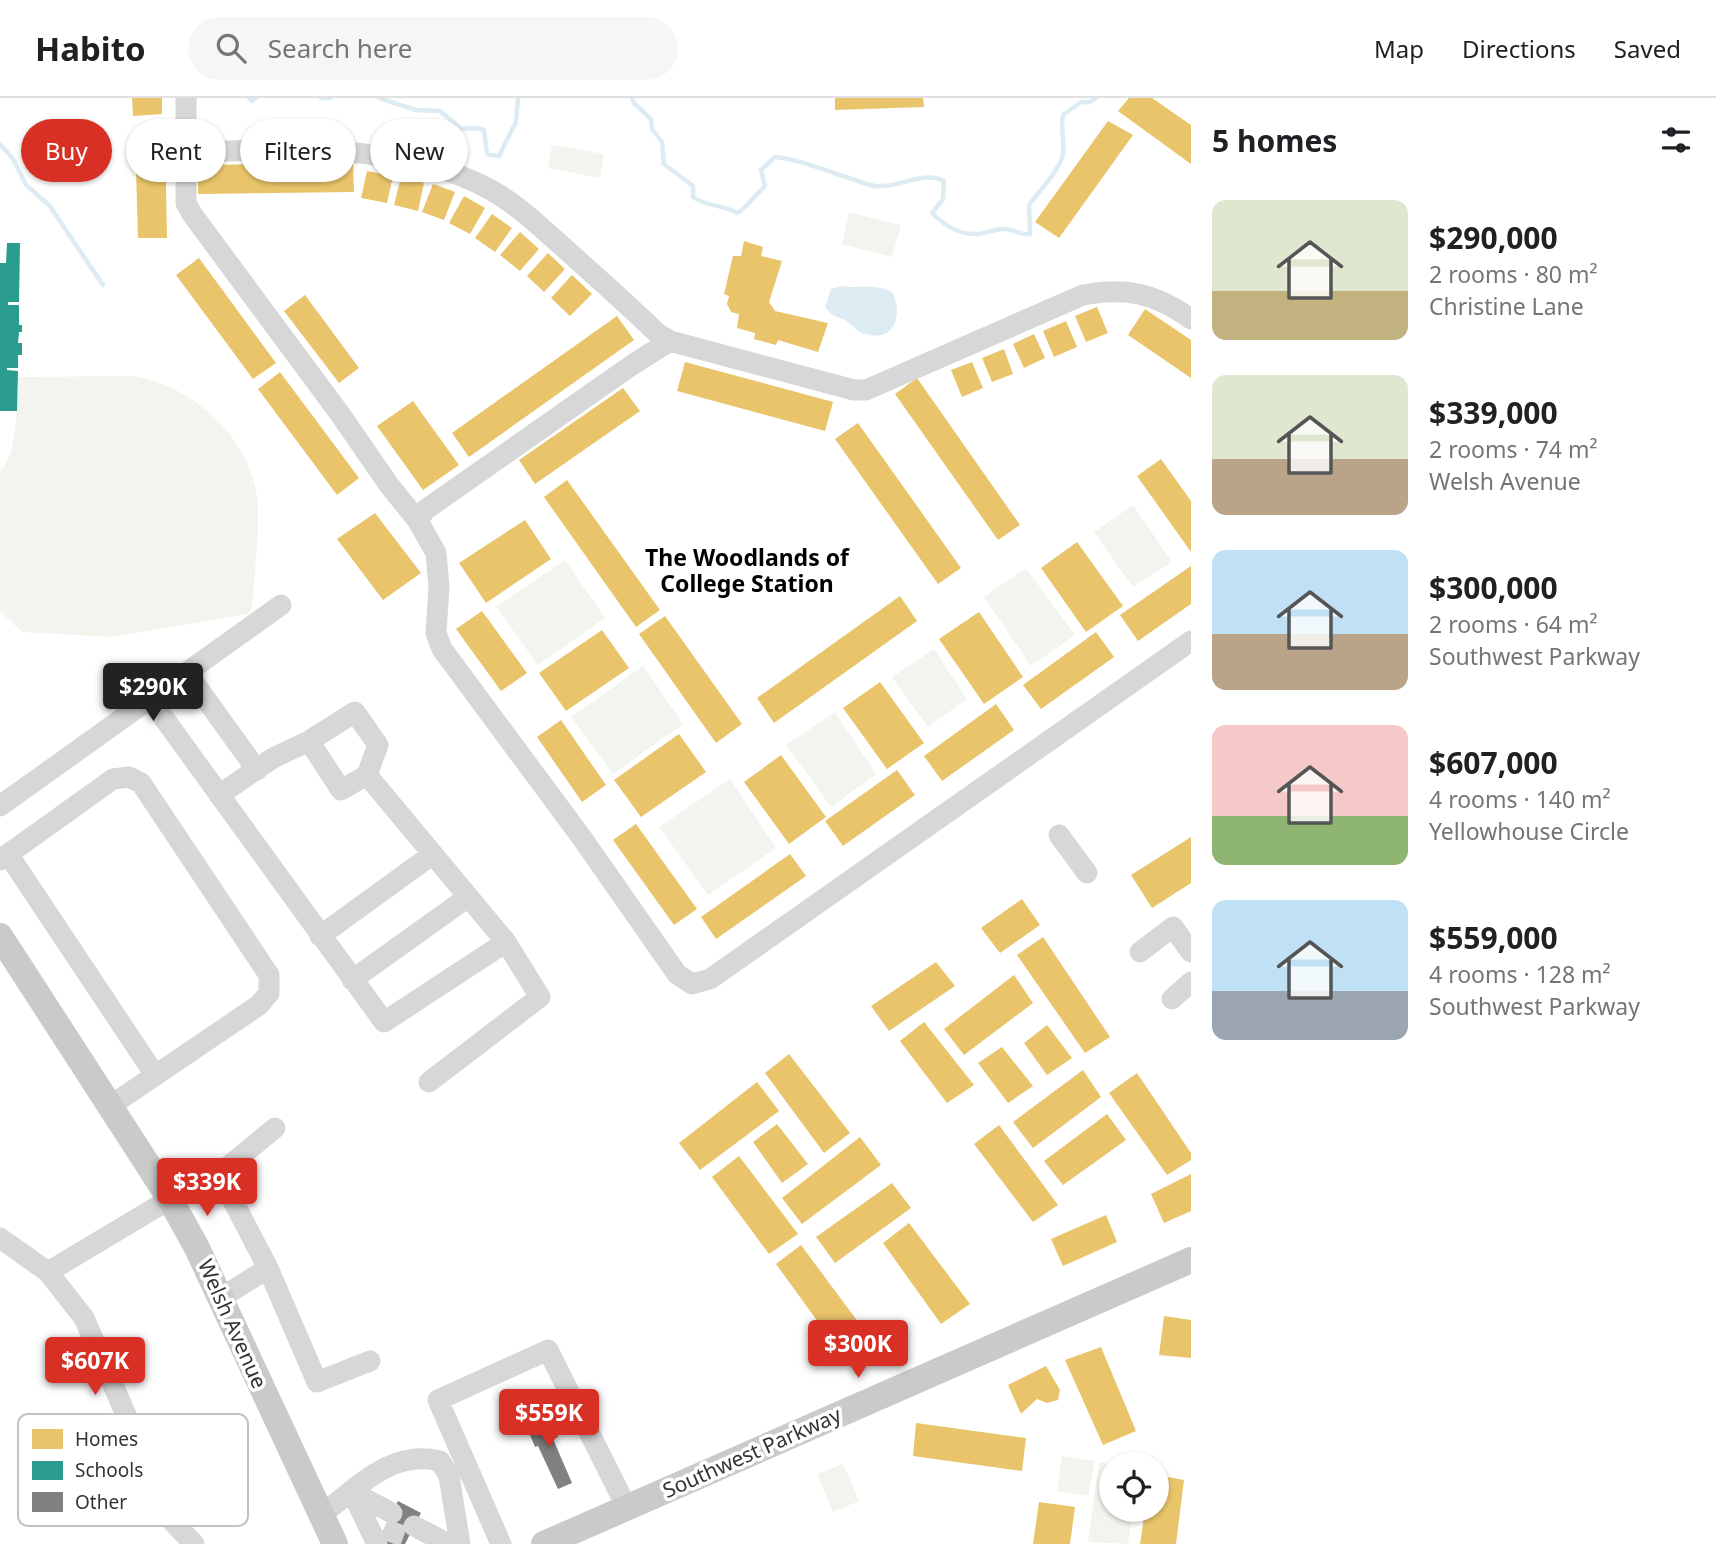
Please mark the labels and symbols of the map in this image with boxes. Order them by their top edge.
district label: The Woodlands of College Station [645,541,850,599]
pin: $290K [104,664,202,723]
pin: $339K [158,1158,256,1218]
street label: Welsh Avenue [192,1255,274,1393]
pin: $300K [809,1320,907,1380]
pin: $607K [46,1338,144,1397]
pin: $559K [500,1390,598,1449]
street label: Southwest Parkway [658,1400,846,1504]
legend [18,1414,248,1526]
text: Homes [75,1426,138,1452]
text: Schools [75,1457,143,1483]
text: Other [75,1489,127,1515]

